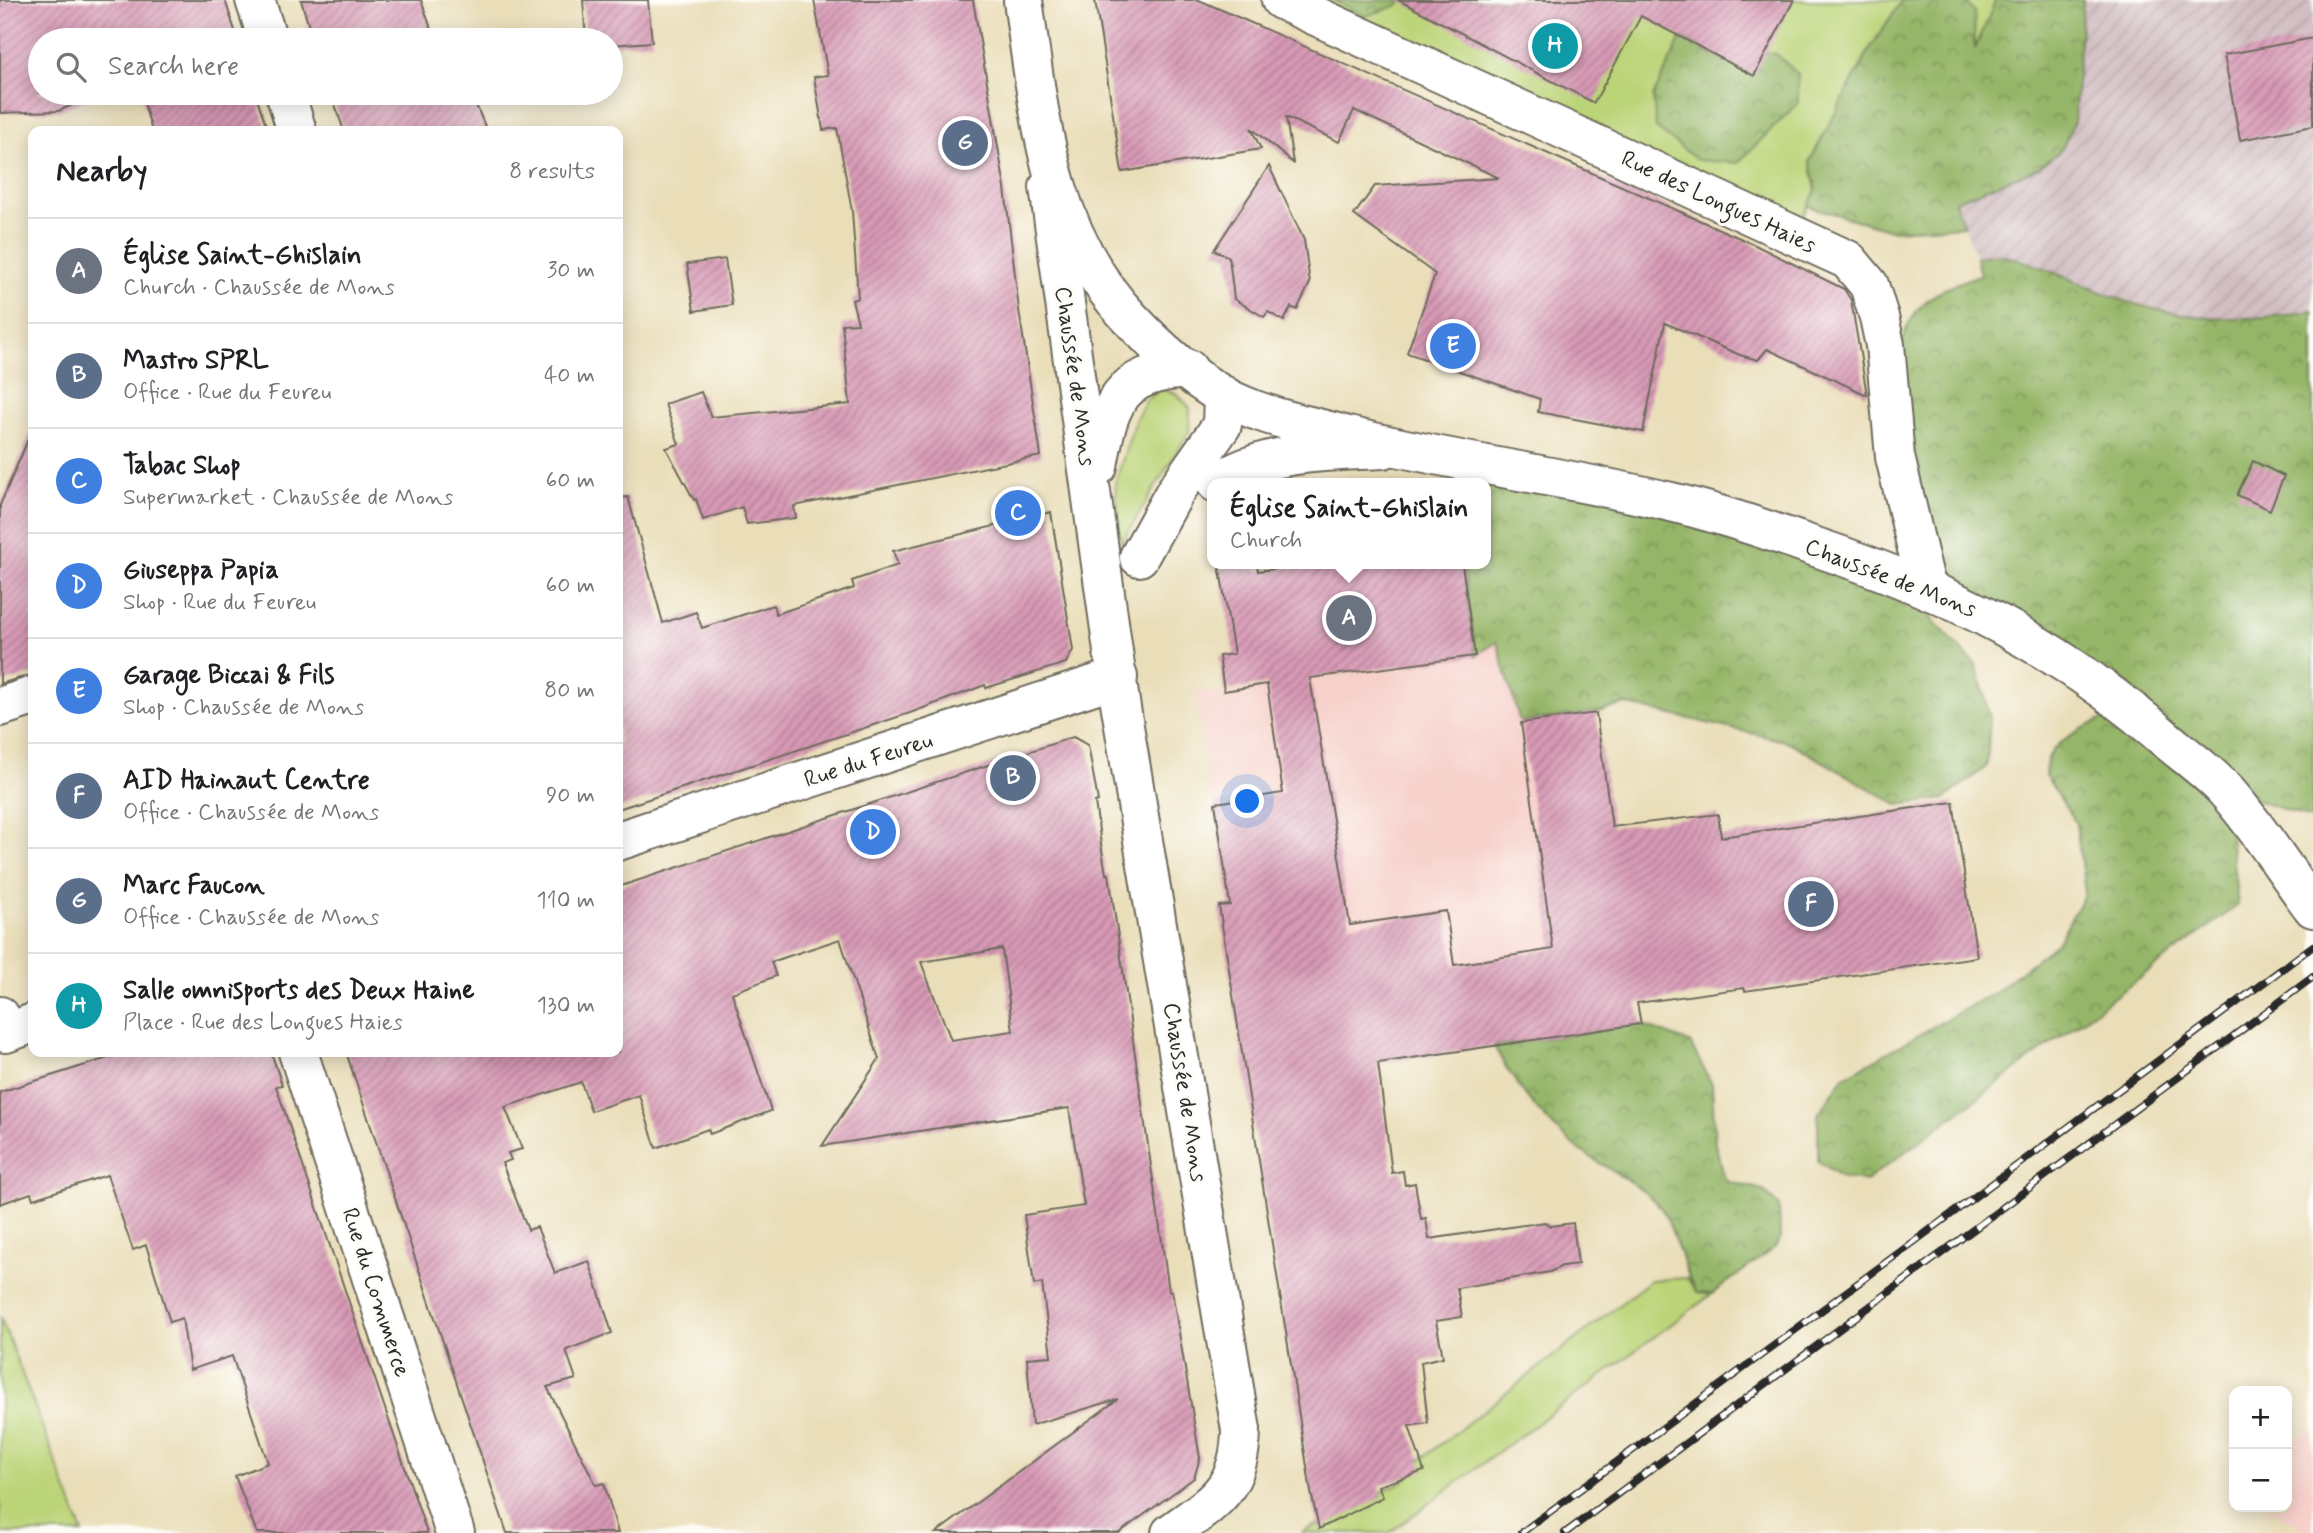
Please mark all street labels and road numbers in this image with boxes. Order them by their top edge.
street label: Rue des Longues Haies [1615,145,1820,263]
street label: Chaussée de Mons [1047,285,1101,468]
street label: Chaussée de Mons [1800,532,1980,625]
street label: Rue du Feureu [801,726,937,796]
street label: Chaussée de Mons [1155,1001,1213,1184]
street label: Rue du Commerce [334,1204,417,1381]

